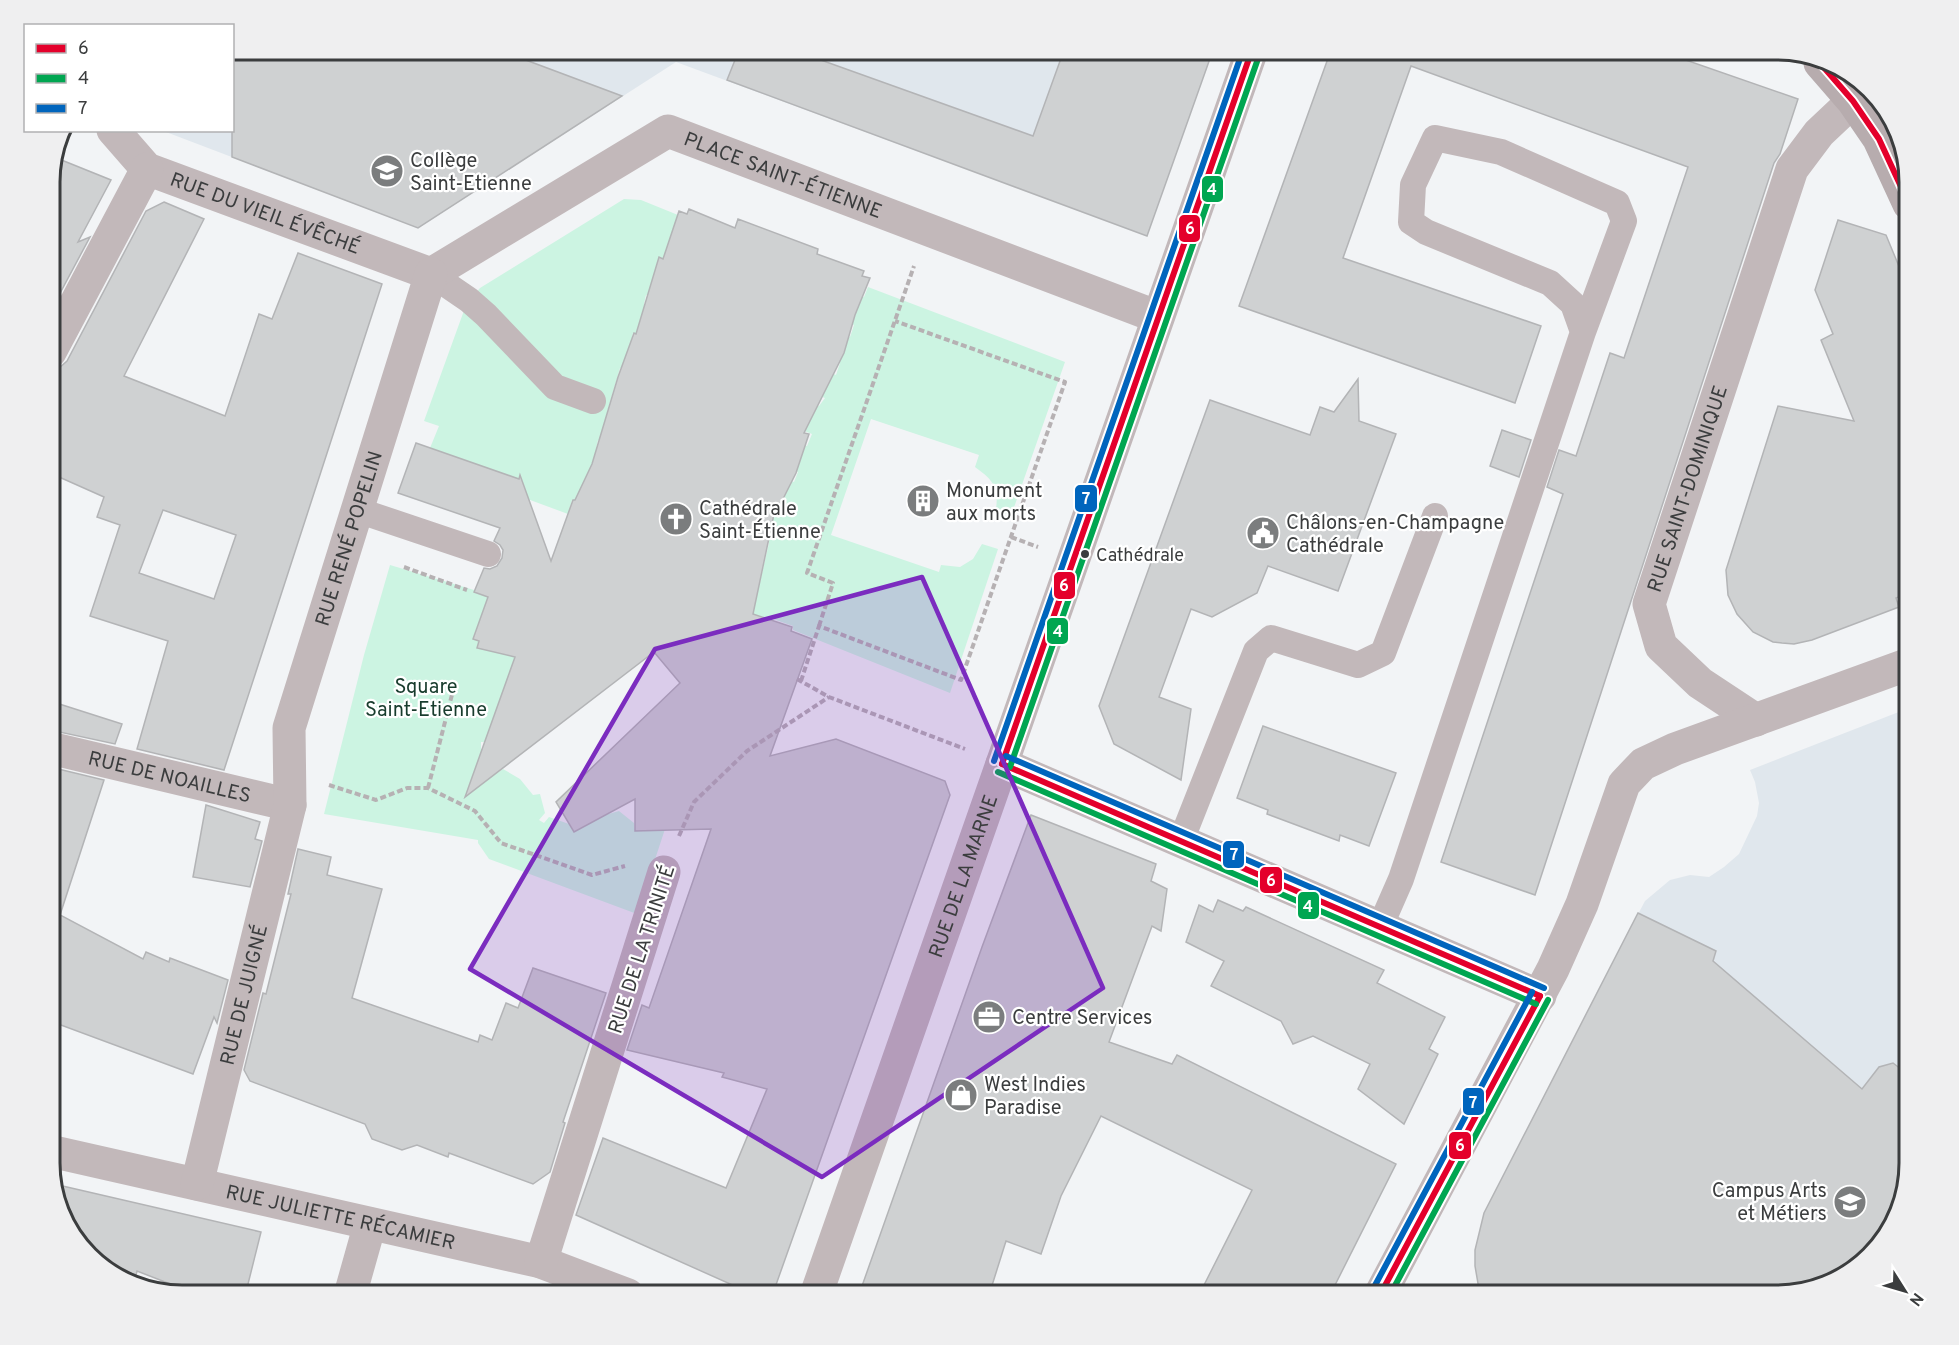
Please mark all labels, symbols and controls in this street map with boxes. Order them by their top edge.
legend [24,24,234,132]
text: 6 [78,38,89,61]
text: 4 [78,68,89,91]
text: 7 [78,98,87,121]
street label: PLACE SAINT-ÉTIENNE [680,127,885,226]
place label: Collège Saint-Etienne [410,149,532,198]
school or university icon: Collège Saint-Etienne [369,153,405,189]
street label: RUE DU VIEIL ÉVÊCHÉ [166,168,364,262]
line badge: 4 [1201,175,1224,203]
text: 4 [1207,181,1217,201]
line badge: 6 [1178,214,1201,243]
text: 6 [1185,220,1195,240]
street label: RUE SAINT-DOMINIQUE [1643,383,1735,596]
street label: RUE RENÉ POPELIN [311,448,390,630]
place label: Monument aux morts [946,479,1043,528]
building icon: Monument aux morts [905,483,941,519]
line badge: 7 [1074,484,1098,513]
text: 7 [1082,490,1090,510]
place label: Cathédrale Saint-Étienne [699,497,821,546]
church icon: Cathédrale Saint-Étienne [658,501,694,537]
place label: Châlons-en-Champagne Cathédrale [1286,511,1504,560]
public building icon: Châlons-en-Champagne Cathédrale [1245,515,1281,551]
place label: Cathédrale [1096,545,1184,568]
marker: Cathédrale [1079,548,1091,560]
line badge: 6 [1053,571,1076,600]
text: 6 [1059,577,1069,597]
line badge: 4 [1046,617,1069,645]
text: 4 [1053,623,1063,643]
park label: Square Saint-Etienne [365,675,487,724]
street label: RUE DE NOAILLES [85,746,253,810]
street label: RUE DE LA MARNE [924,792,1005,962]
line badge: 7 [1222,840,1245,869]
text: 7 [1230,846,1238,866]
street label: RUE DE LA TRINITÉ [601,861,682,1037]
line badge: 6 [1259,866,1283,894]
text: 6 [1266,872,1276,892]
line badge: 4 [1297,891,1320,920]
text: 4 [1303,898,1313,918]
street label: RUE DE JUIGNÉ [216,922,275,1068]
office icon: Centre Services [971,999,1007,1035]
place label: Centre Services [1012,1006,1152,1032]
place label: West Indies Paradise [984,1073,1086,1122]
shop icon: West Indies Paradise [943,1077,979,1113]
line badge: 7 [1462,1087,1485,1116]
text: 7 [1469,1094,1477,1114]
line badge: 6 [1448,1131,1472,1160]
text: 6 [1455,1137,1465,1157]
place label: Campus Arts et Métiers [1712,1179,1827,1228]
street label: RUE JULIETTE RÉCAMIER [223,1180,457,1257]
school or university icon: Campus Arts et Métiers [1832,1184,1868,1220]
north arrow [1875,1261,1935,1321]
text: N [1904,1288,1927,1309]

